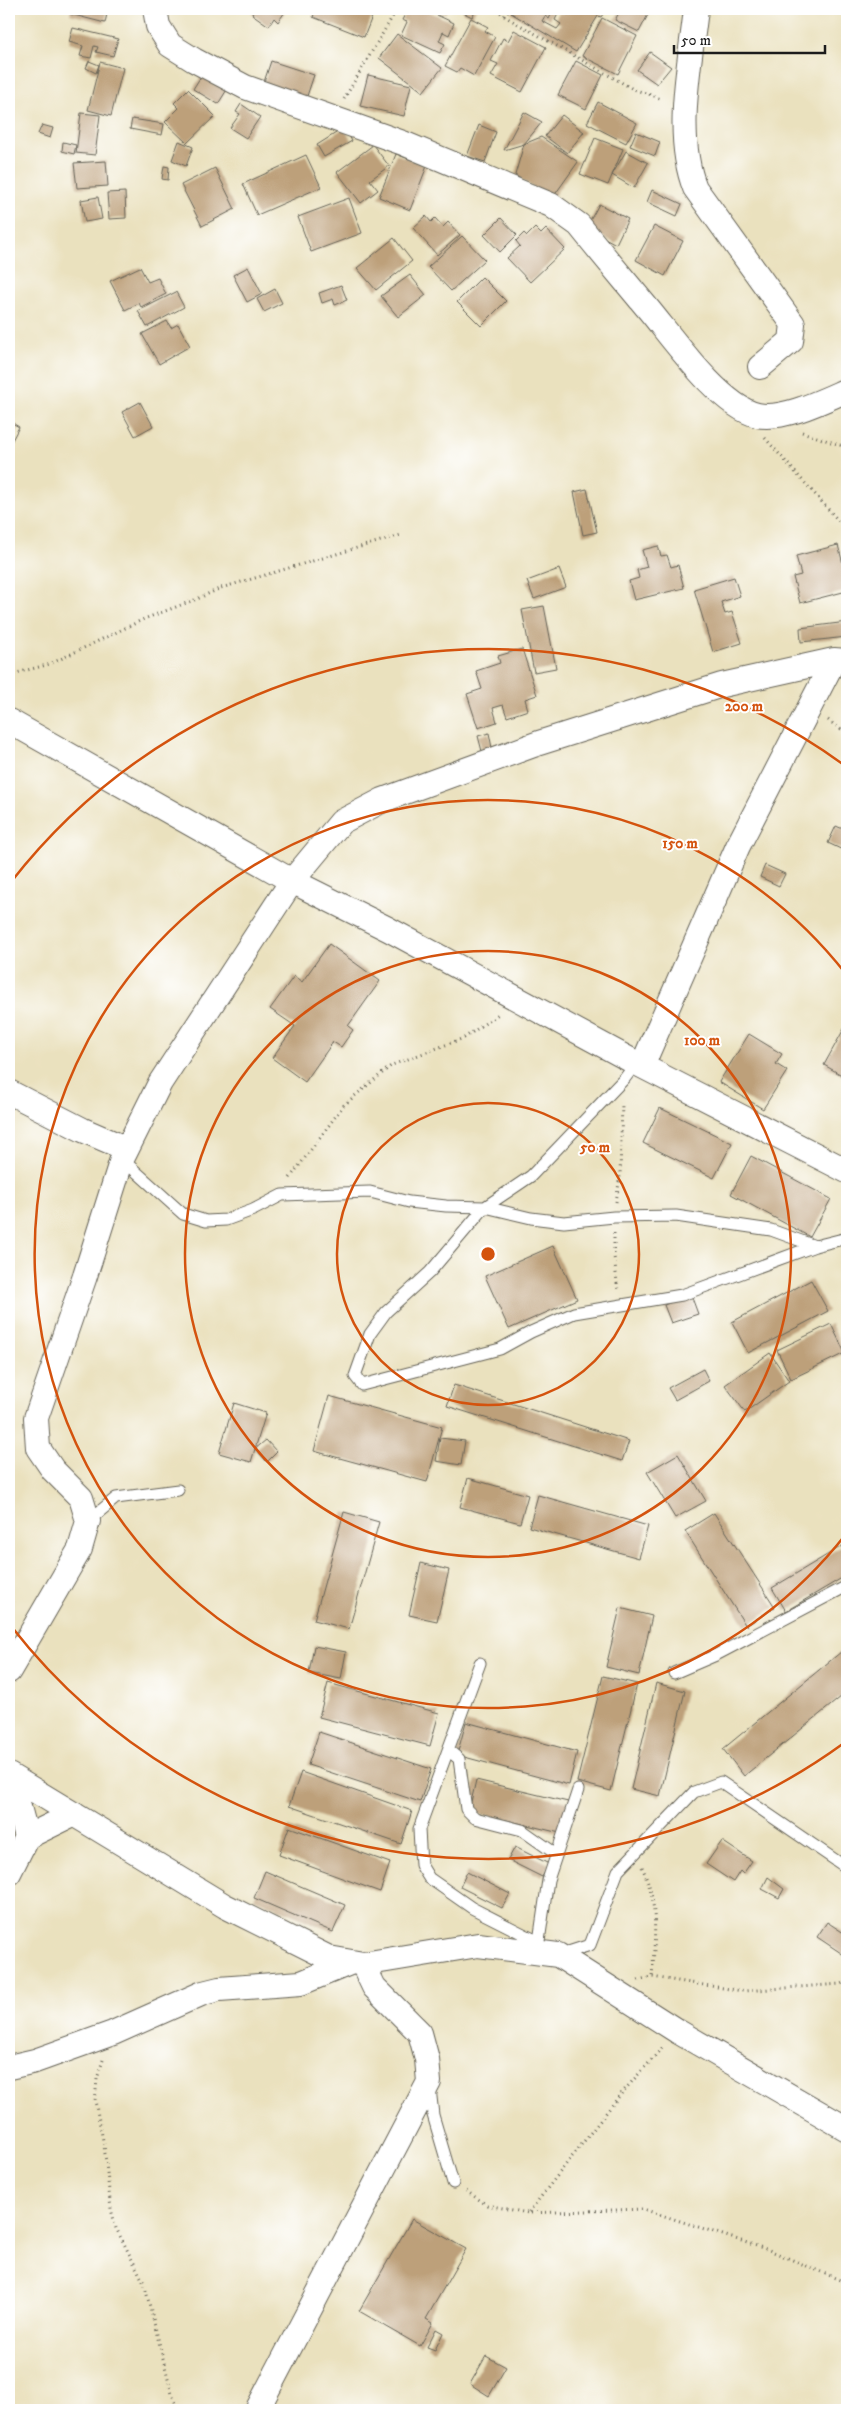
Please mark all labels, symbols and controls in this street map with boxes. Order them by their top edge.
scale bar [674,22,825,54]
text: 50 m [681,31,711,50]
text: 200 m [725,697,764,716]
text: 150 m [662,834,698,853]
text: 100 m [684,1031,721,1050]
text: 50 m [579,1138,611,1157]
centre of rings [479,1245,497,1263]

